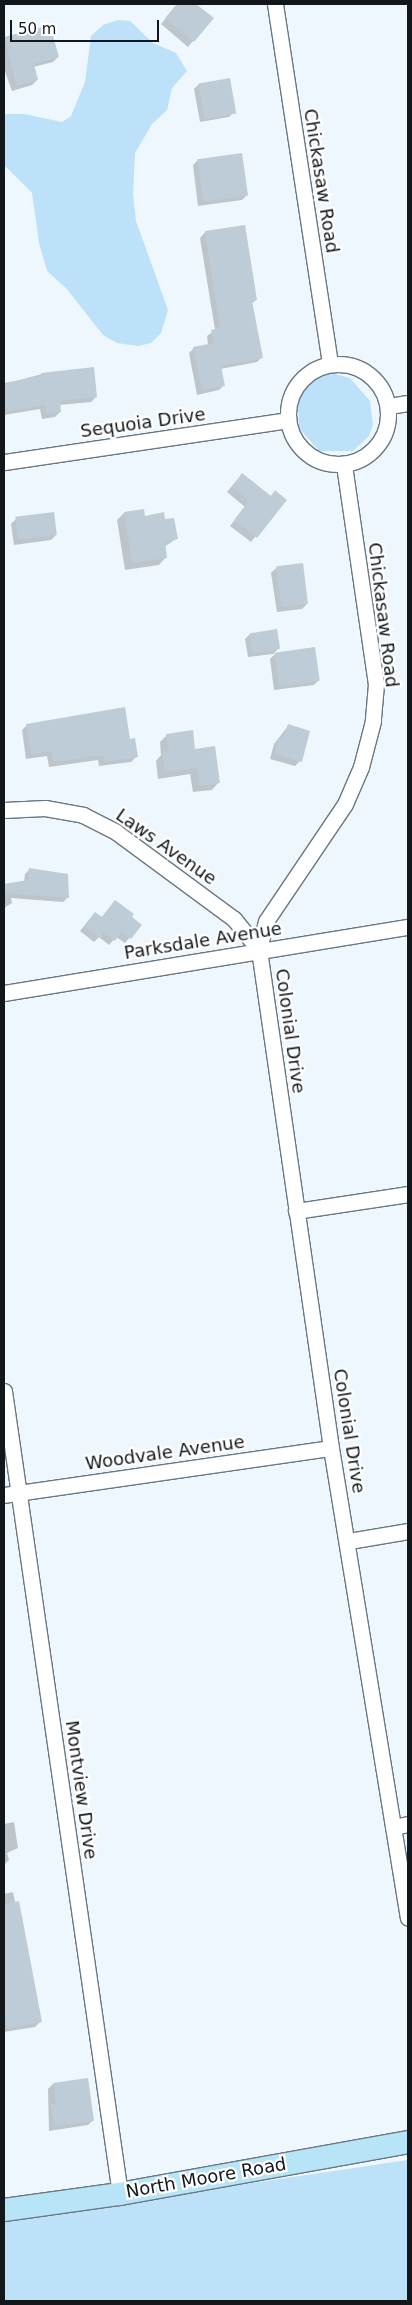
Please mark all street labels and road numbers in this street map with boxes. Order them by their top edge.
street label: Chickasaw Road [299,107,343,255]
street label: Sequoia Drive [79,404,207,442]
street label: Chickasaw Road [363,541,403,689]
street label: Laws Avenue [112,804,220,890]
street label: Parksdale Avenue [123,918,283,964]
street label: Colonial Drive [271,967,309,1095]
street label: Colonial Drive [328,1367,370,1495]
street label: Woodvale Avenue [84,1431,246,1475]
street label: Montview Drive [61,1719,101,1861]
street label: North Moore Road [124,2153,288,2203]

